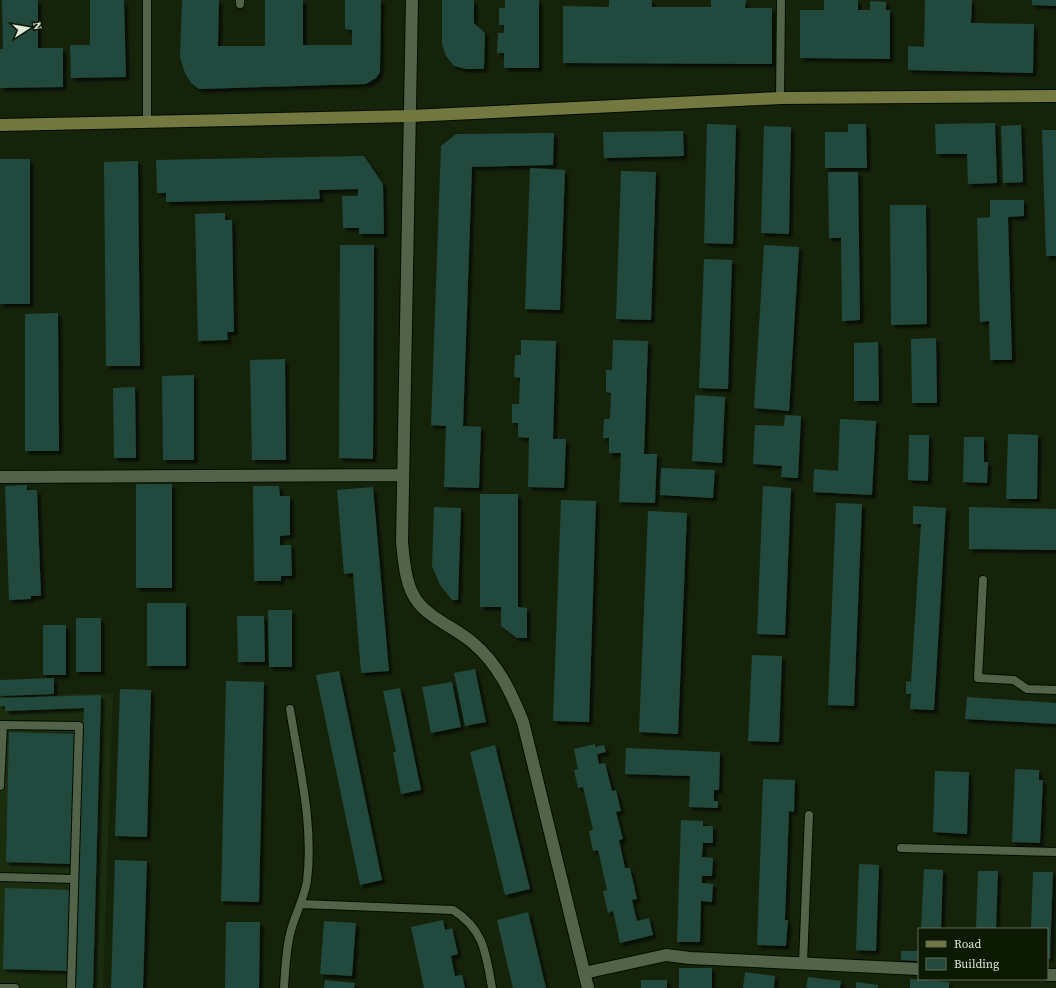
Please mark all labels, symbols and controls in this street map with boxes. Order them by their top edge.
north arrow [8,8,48,48]
text: N [29,21,45,32]
legend [918,928,1048,980]
text: Road [954,936,981,952]
text: Building [954,956,999,972]

